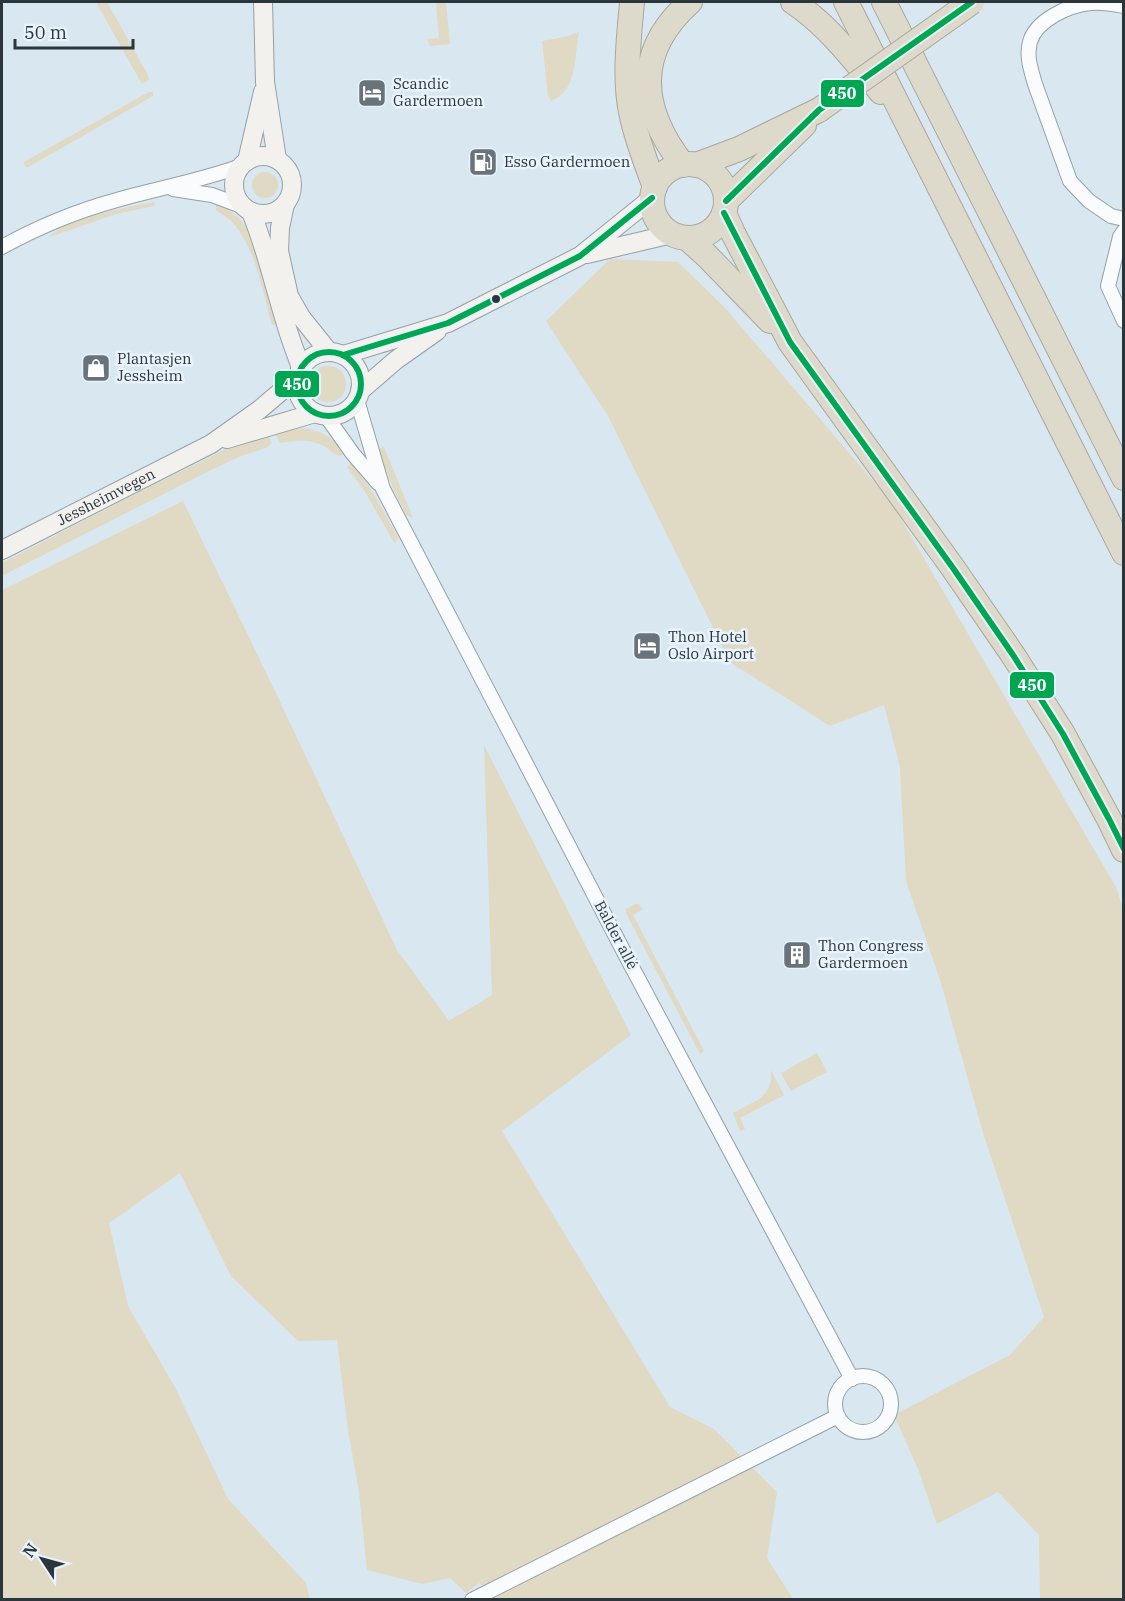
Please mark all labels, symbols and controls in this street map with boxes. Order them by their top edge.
scale bar [15,12,134,50]
text: 50 m [24,21,67,44]
place label: Scandic Gardermoen [393,74,484,110]
hotel icon: Scandic Gardermoen [356,77,388,109]
line badge: 450 [820,79,865,108]
text: 450 [828,83,857,103]
fuel station icon: Esso Gardermoen [467,146,499,178]
place label: Esso Gardermoen [504,152,631,171]
unlabelled marker [490,293,502,305]
place label: Plantasjen Jessheim [117,349,192,385]
shop icon: Plantasjen Jessheim [80,352,112,384]
line badge: 450 [274,370,320,398]
text: 450 [283,374,312,394]
street label: Jessheimvegen [54,464,159,529]
place label: Thon Hotel Oslo Airport [668,627,754,663]
hotel icon: Thon Hotel Oslo Airport [631,630,663,662]
line badge: 450 [1009,671,1055,699]
text: 450 [1018,675,1047,695]
street label: Balder allé [590,897,642,972]
place label: Thon Congress Gardermoen [818,936,924,972]
building icon: Thon Congress Gardermoen [781,939,813,971]
north arrow [12,1529,72,1589]
text: N [18,1539,42,1561]

